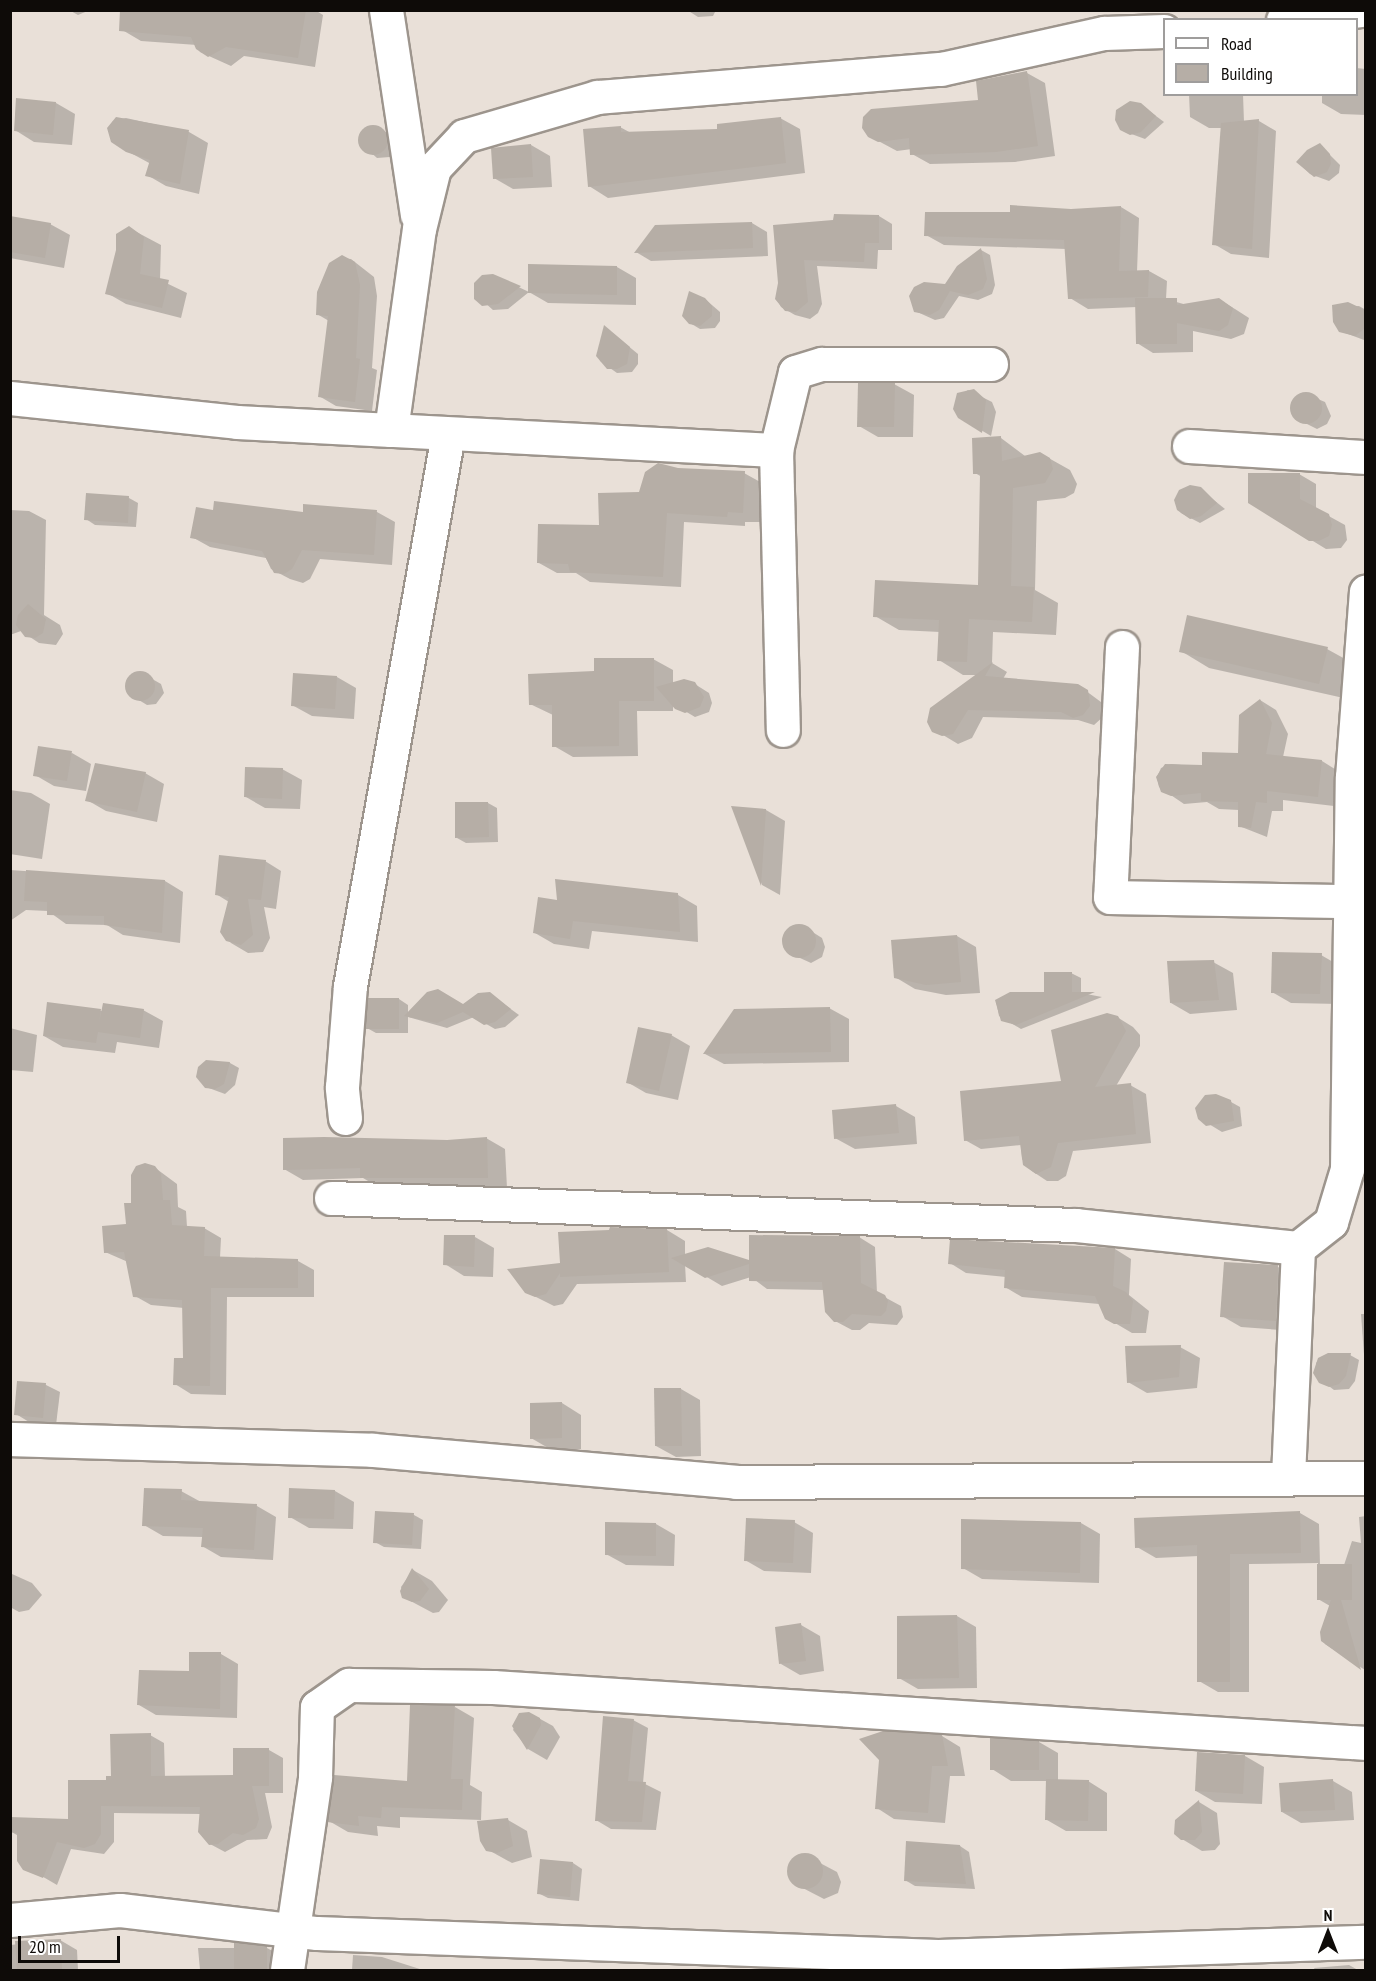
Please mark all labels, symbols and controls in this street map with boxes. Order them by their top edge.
legend [1163,18,1358,96]
text: Road [1221,32,1252,55]
text: Building [1221,62,1273,85]
north arrow [1298,1903,1358,1963]
text: N [1324,1905,1332,1925]
scale bar [21,1924,123,1962]
text: 20 m [29,1935,61,1958]

